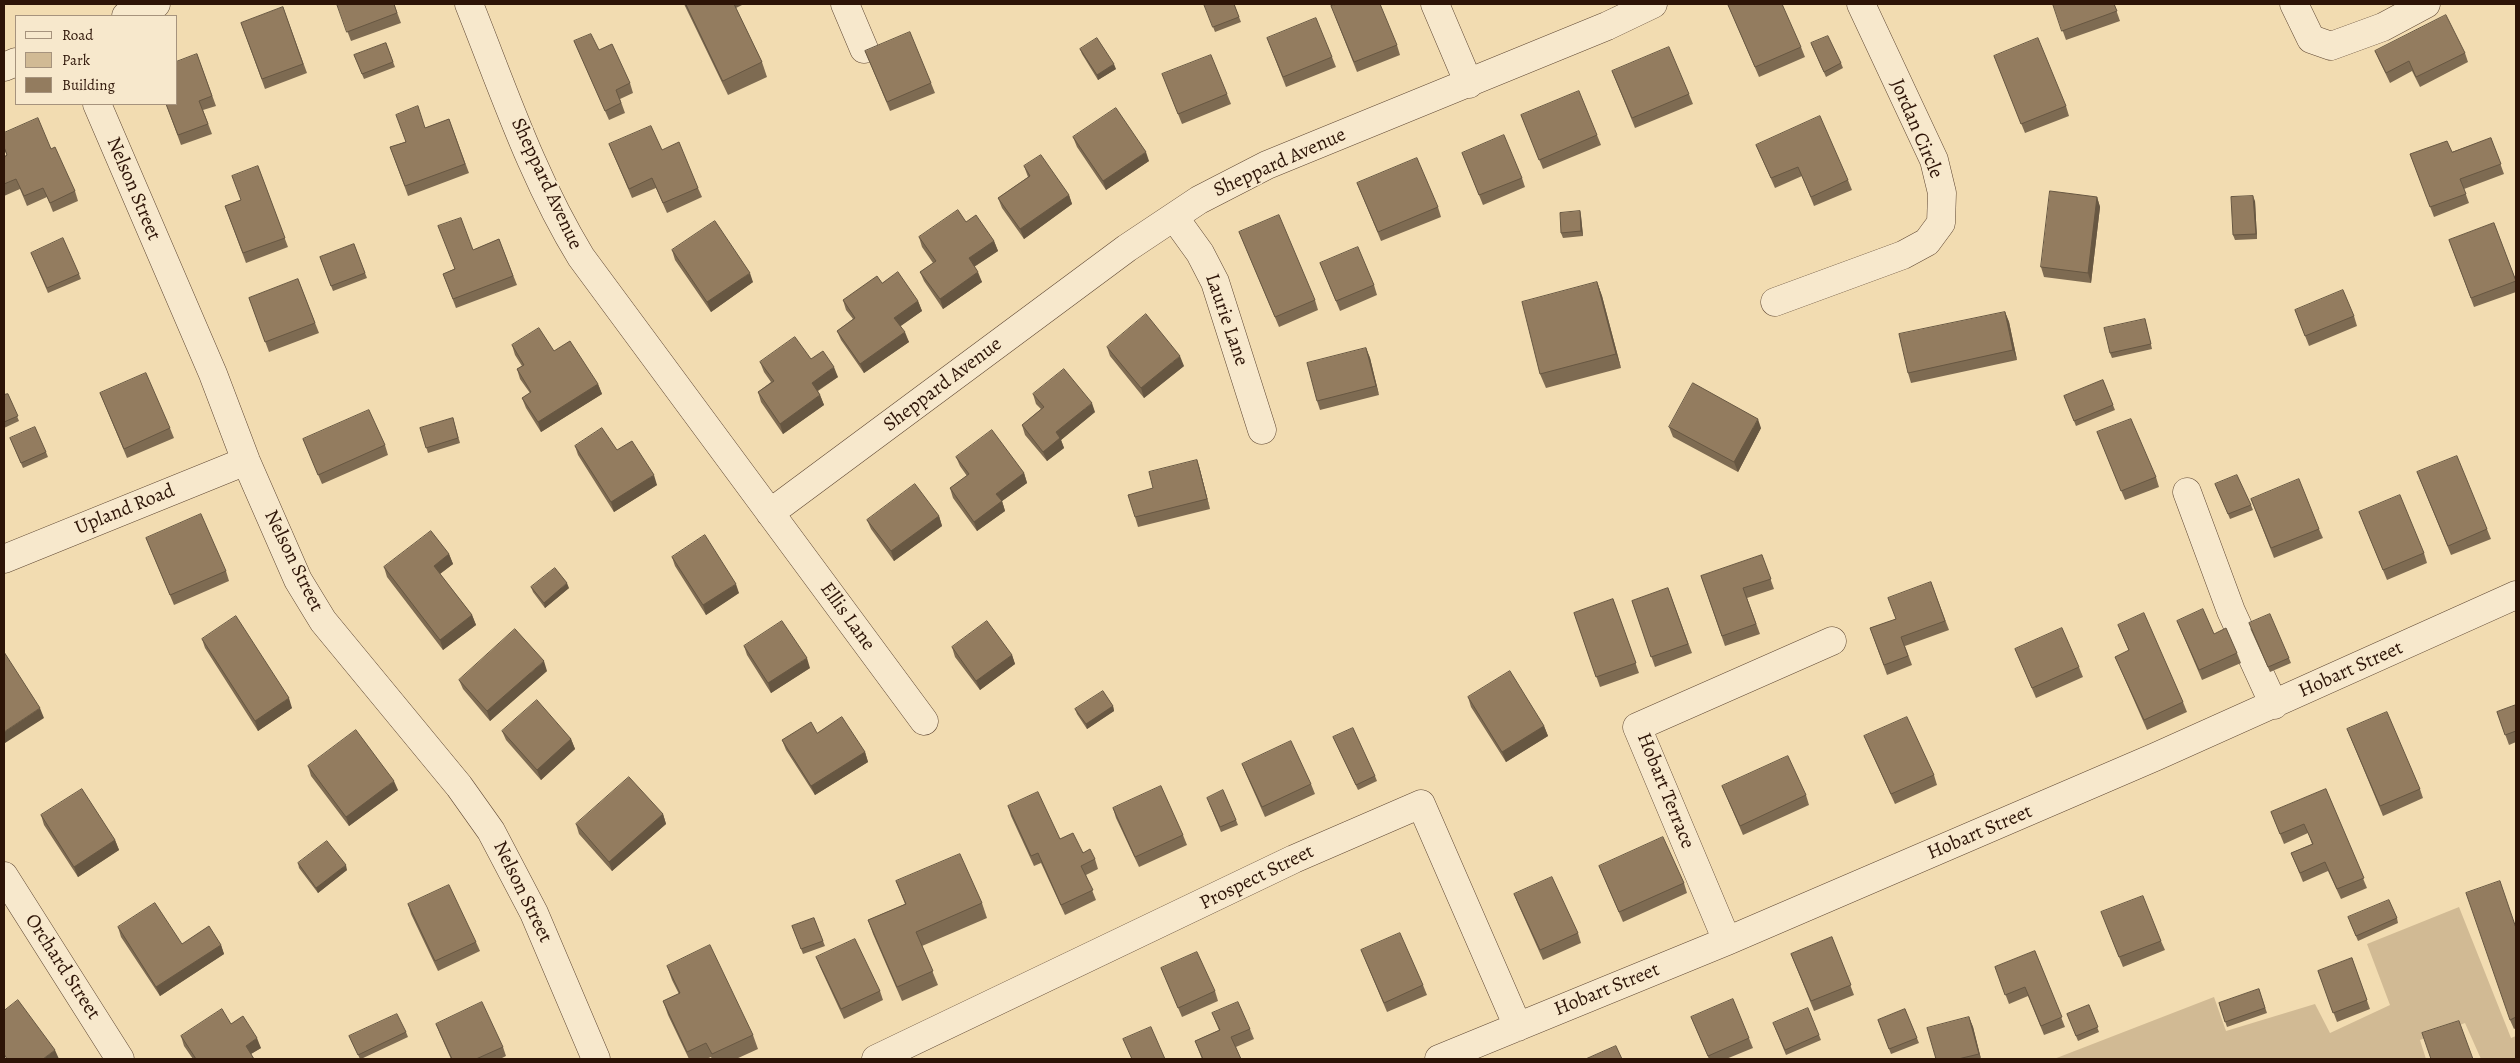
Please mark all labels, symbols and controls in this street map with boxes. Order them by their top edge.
legend [15,15,178,105]
text: Road [62,25,93,45]
text: Park [62,50,90,70]
text: Building [62,75,115,95]
street label: Jordan Circle [1884,76,1948,182]
street label: Sheppard Avenue [505,114,587,254]
street label: Sheppard Avenue [1210,123,1350,203]
street label: Nelson Street [100,134,166,244]
street label: Laurie Lane [1199,271,1253,369]
street label: Sheppard Avenue [879,333,1007,437]
street label: Upland Road [72,479,178,541]
street label: Nelson Street [258,506,328,616]
street label: Ellis Lane [814,578,880,656]
street label: Hobart Street [2295,636,2407,704]
street label: Hobart Terrace [1631,730,1699,852]
street label: Hobart Street [1924,800,2036,866]
street label: Nelson Street [487,837,557,947]
street label: Prospect Street [1196,840,1318,916]
street label: Orchard Street [19,910,105,1024]
street label: Hobart Street [1551,958,1663,1022]

